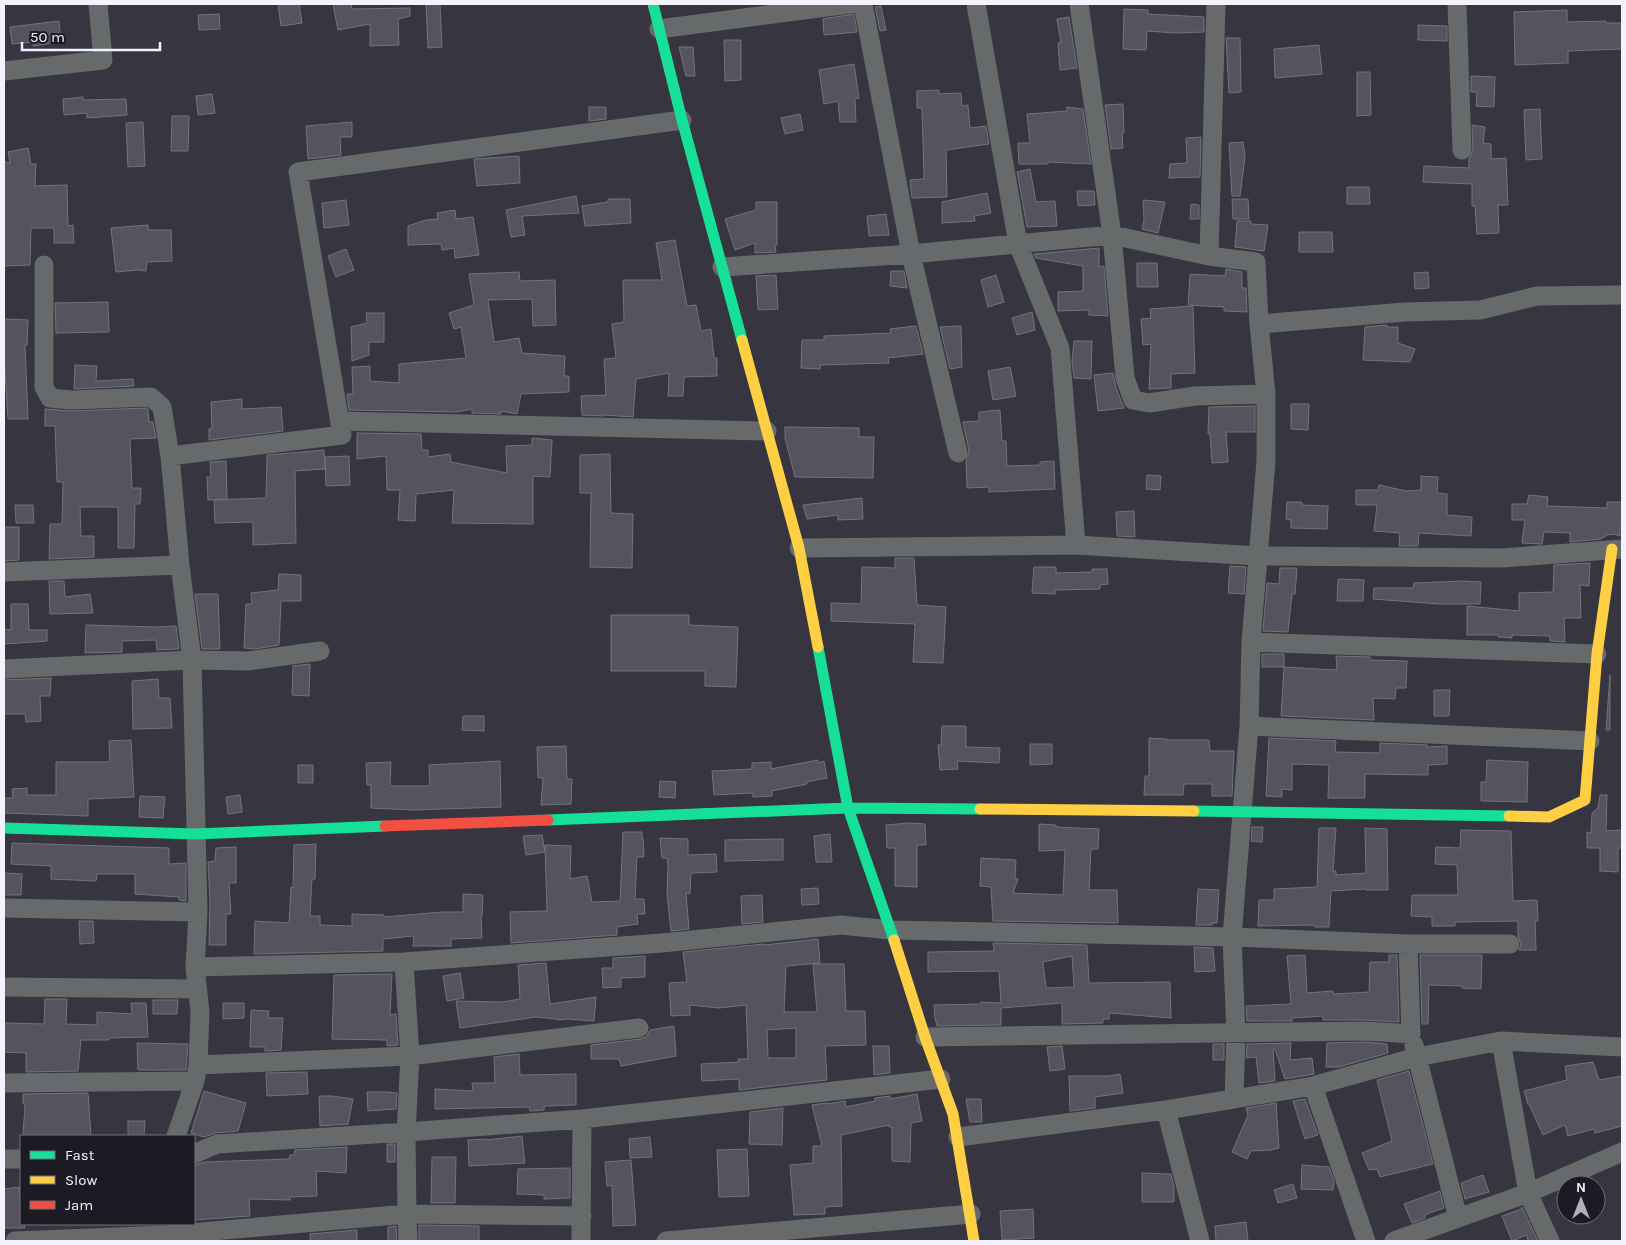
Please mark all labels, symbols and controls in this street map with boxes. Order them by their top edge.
scale bar [22,20,160,52]
text: 50 m [30,28,65,46]
legend [20,1135,195,1225]
text: Fast [65,1146,95,1164]
text: Slow [65,1171,97,1189]
north arrow [1556,1175,1606,1225]
text: N [1576,1179,1586,1196]
text: Jam [65,1196,93,1214]

